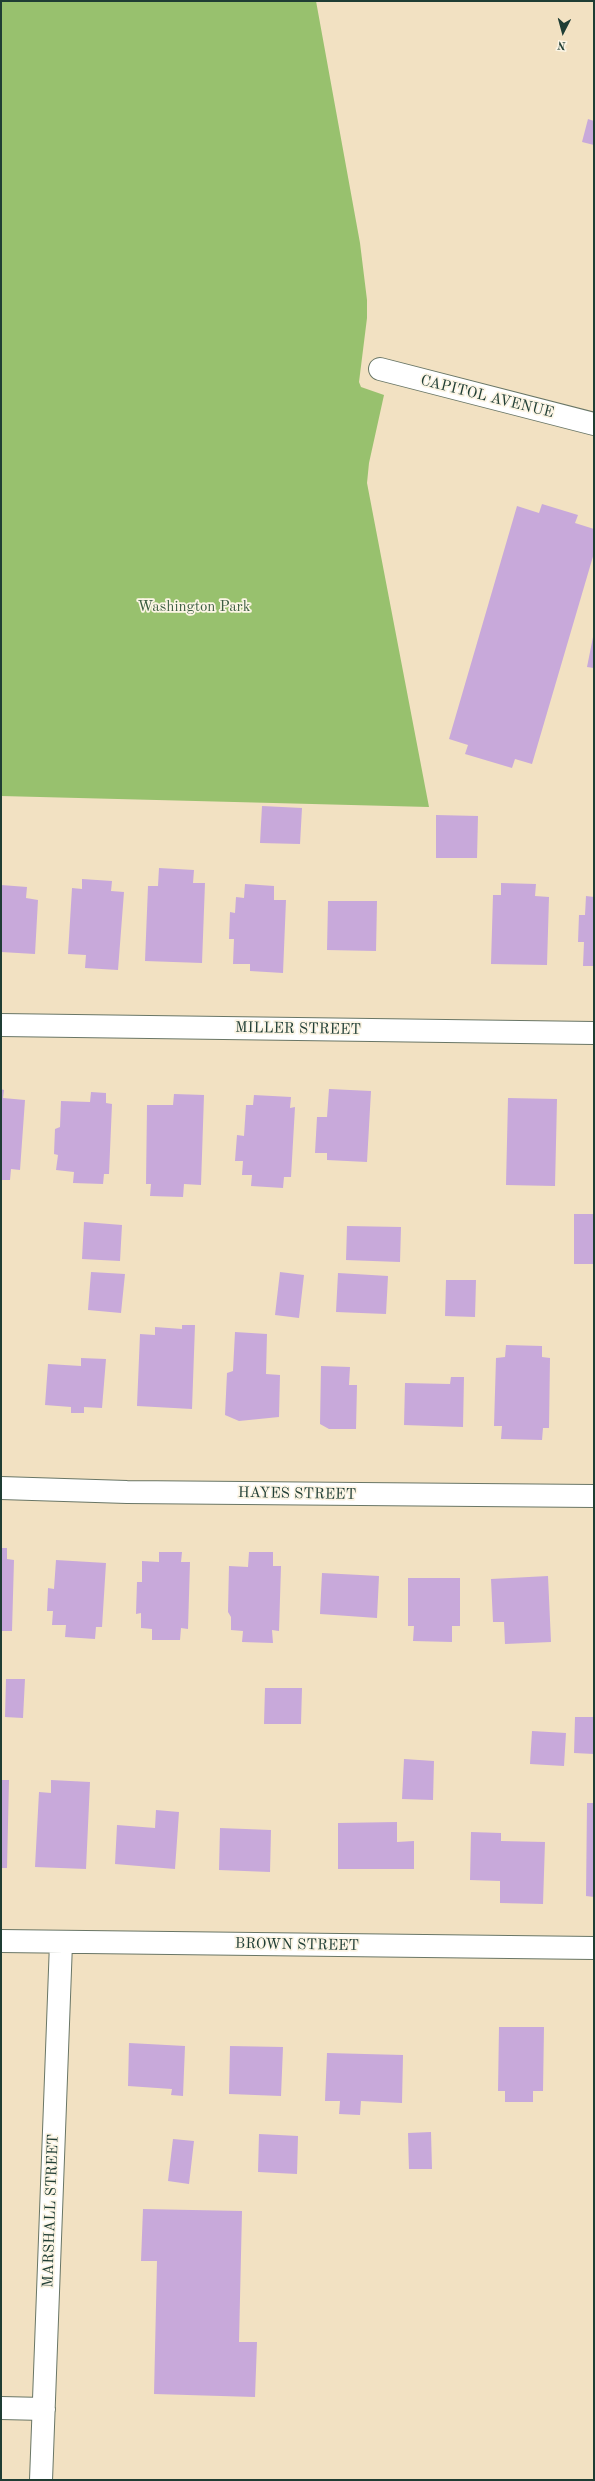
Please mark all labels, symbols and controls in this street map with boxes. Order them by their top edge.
north arrow [543,12,583,52]
text: N [557,39,566,50]
street label: CAPITOL AVENUE [418,372,556,422]
park label: Washington Park [137,598,251,616]
street label: MILLER STREET [235,1019,361,1039]
street label: HAYES STREET [238,1484,356,1504]
street label: BROWN STREET [235,1935,359,1955]
street label: MARSHALL STREET [39,2134,63,2288]

